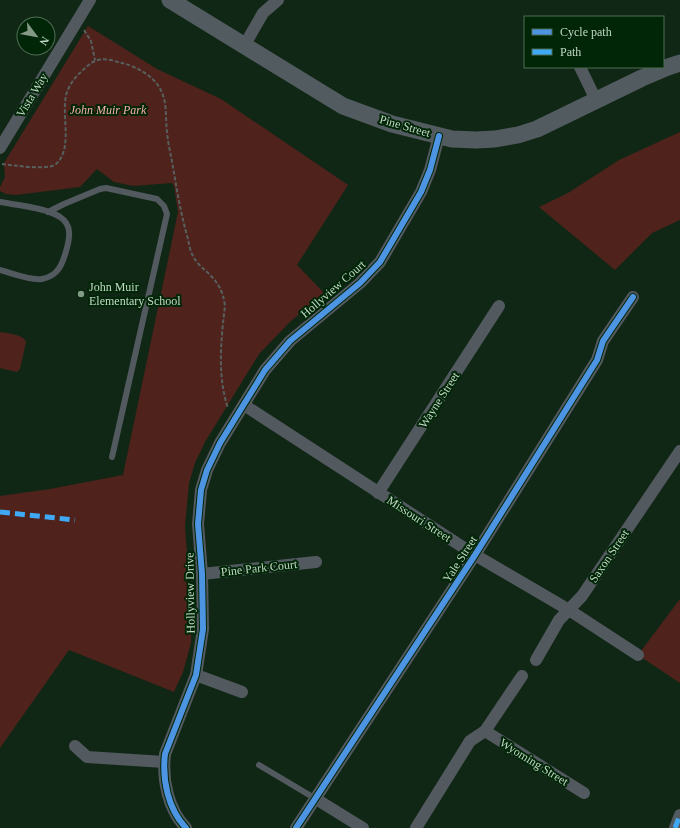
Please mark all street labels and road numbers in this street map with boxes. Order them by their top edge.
street label: Vista Way [13,70,51,120]
street label: Pine Street [378,112,433,140]
street label: Hollyview Court [298,257,369,321]
street label: Wayne Street [416,369,463,431]
street label: Missouri Street [384,493,454,545]
street label: Saxon Street [586,526,632,585]
street label: Yale Street [440,533,481,585]
street label: Hollyview Drive [182,552,198,634]
street label: Pine Park Court [220,557,299,579]
street label: Wyoming Street [497,735,571,789]

